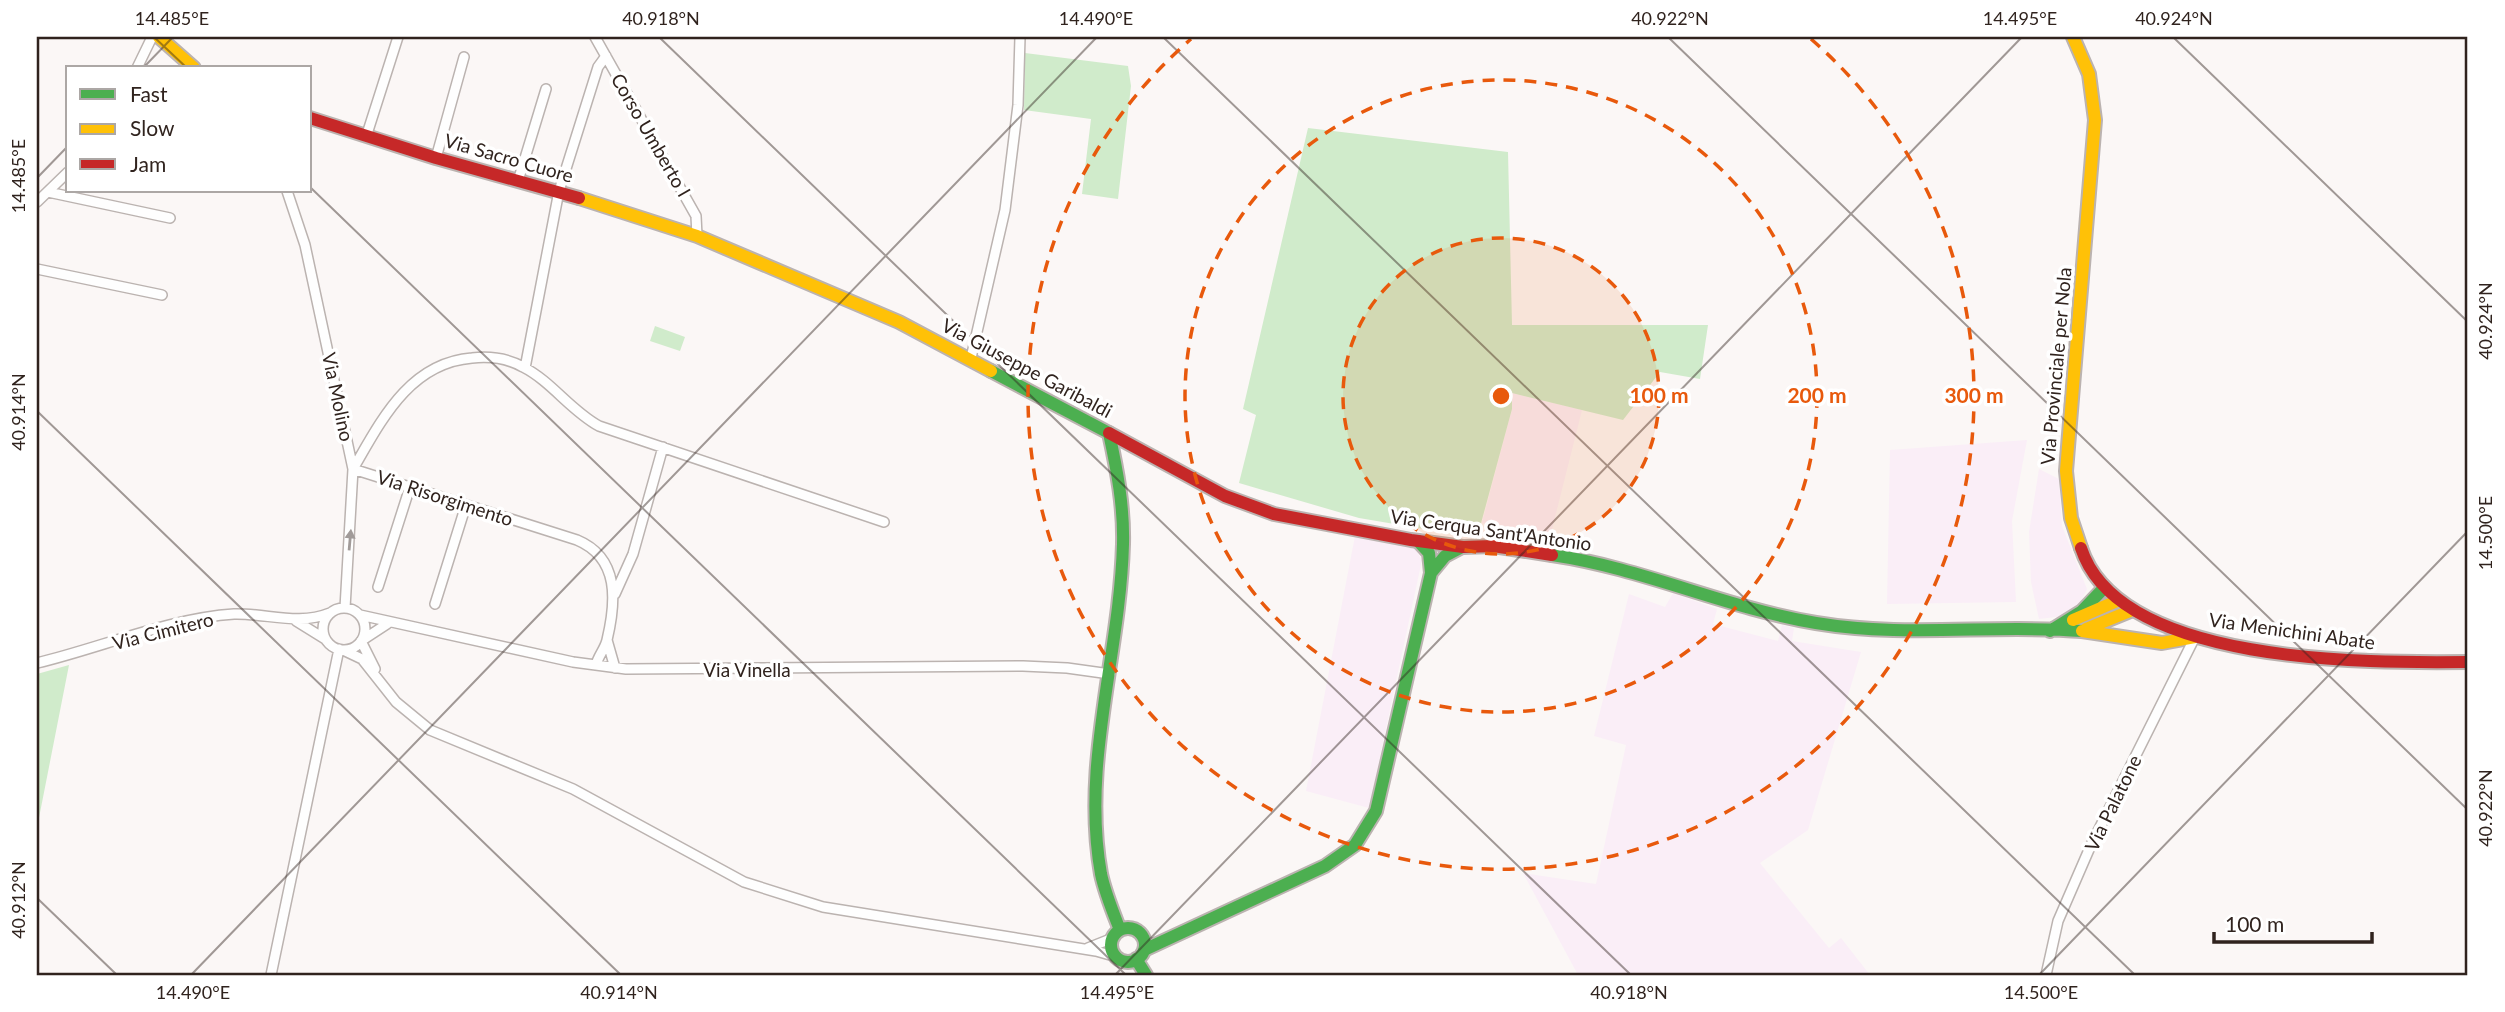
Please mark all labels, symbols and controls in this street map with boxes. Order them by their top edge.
text: 14.485°E [135,7,209,29]
text: 40.918°N [622,7,700,29]
text: 14.490°E [1059,7,1133,29]
text: 40.922°N [1631,7,1709,29]
text: 14.495°E [1983,7,2057,29]
text: 40.924°N [2135,7,2213,29]
legend [66,66,312,192]
street label: Corso Umberto I [607,69,696,201]
text: Fast [130,81,168,106]
text: Slow [130,115,175,140]
street label: Via Sacro Cuore [442,128,576,187]
text: 14.485°E [7,139,29,213]
text: Jam [130,151,166,176]
street label: Via Provinciale per Nola [2035,266,2076,466]
text: 40.924°N [2474,282,2496,360]
street label: Via Giuseppe Garibaldi [938,313,1116,422]
street label: Via Molino [318,350,359,443]
text: 40.914°N [7,373,29,451]
text: 100 m [1629,382,1689,407]
text: 200 m [1787,382,1847,407]
text: 300 m [1944,382,2004,407]
centre of rings [1489,384,1513,408]
street label: Via Risorgimento [374,465,516,530]
text: 14.500°E [2474,496,2496,570]
street label: Via Cerqua Sant'Antonio [1389,504,1593,555]
one-way arrow [345,528,356,550]
street label: Via Cimitero [110,607,216,654]
street label: Via Menichini Abate [2208,607,2377,654]
street label: Via Vinella [703,658,791,681]
street label: Via Palatone [2079,751,2146,855]
text: 40.922°N [2474,769,2496,847]
text: 40.912°N [7,861,29,939]
scale bar [2214,900,2372,944]
text: 100 m [2225,911,2284,936]
text: 14.490°E [156,981,230,1003]
text: 40.914°N [580,981,658,1003]
text: 14.495°E [1080,981,1154,1003]
text: 40.918°N [1590,981,1668,1003]
text: 14.500°E [2004,981,2078,1003]

